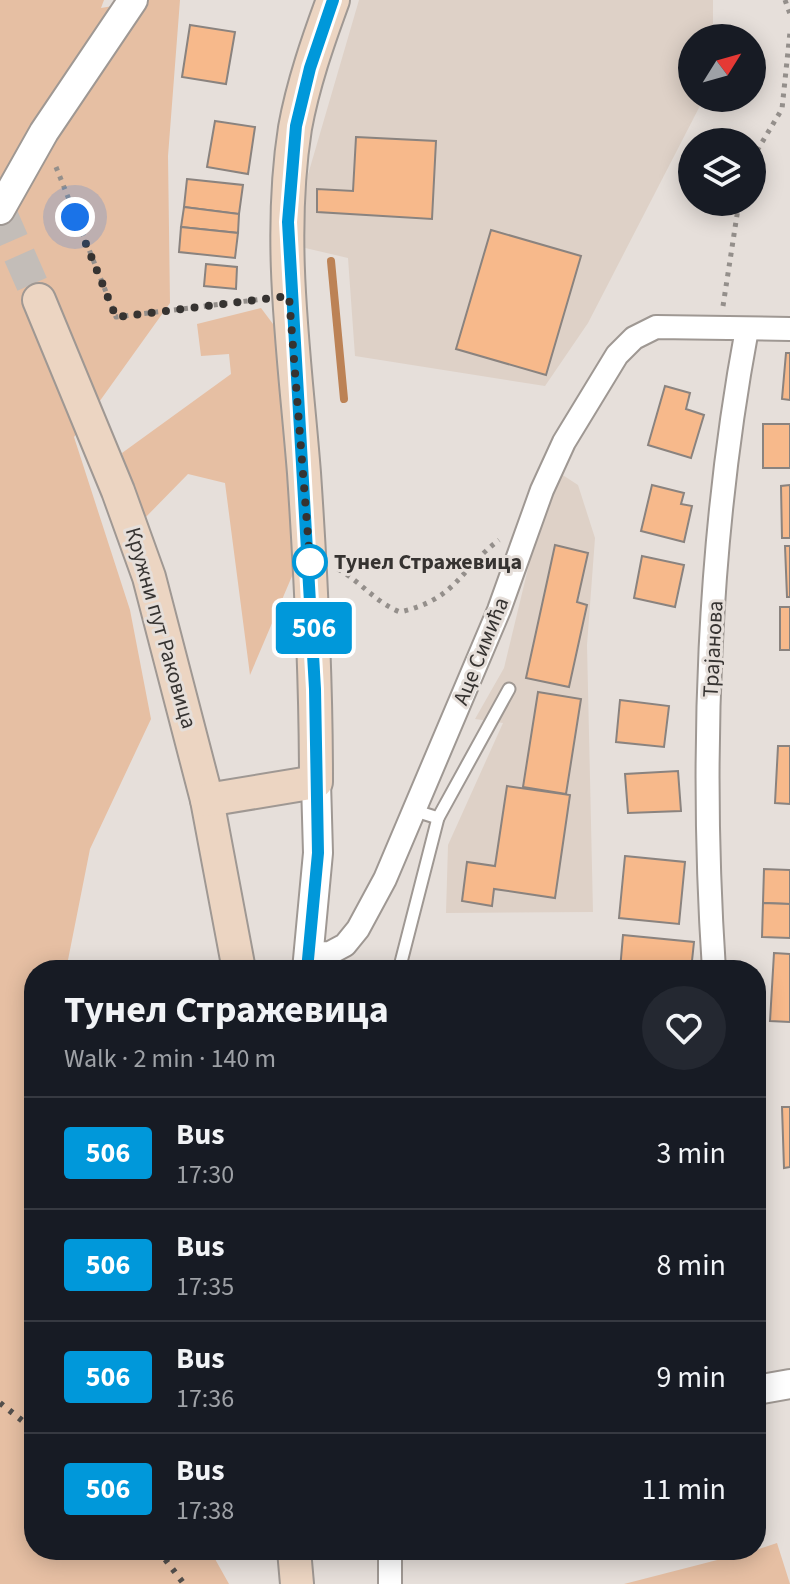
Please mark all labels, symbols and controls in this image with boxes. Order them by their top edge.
north arrow [678,24,766,112]
map controls [678,24,766,216]
button: layers [678,128,766,216]
your location [55,197,95,237]
street label: Кружни пут Раковица [117,523,205,733]
marker: Тунел Стражевица [293,545,327,579]
place label: Тунел Стражевица [334,546,522,578]
street label: Аце Симића [445,592,517,710]
street label: Трајанова [694,600,732,698]
line badge: 506 [268,602,360,654]
text: 506 [292,608,336,648]
text: Тунел Стражевица [64,983,389,1037]
button: heart [642,986,726,1070]
text: Walk · 2 min · 140 m [64,1040,276,1077]
text: Bus [176,1113,224,1156]
text: 3 min [656,1132,726,1175]
text: 506 [86,1133,130,1173]
text: 17:30 [176,1156,234,1193]
text: Bus [176,1225,224,1268]
text: 8 min [656,1244,726,1287]
text: 506 [86,1245,130,1285]
text: 17:35 [176,1268,234,1305]
text: Bus [176,1337,224,1380]
text: 9 min [656,1356,726,1399]
text: 506 [86,1357,130,1397]
text: 17:36 [176,1380,234,1417]
text: Bus [176,1449,224,1492]
text: 11 min [642,1468,726,1511]
text: 506 [86,1469,130,1509]
text: 17:38 [176,1492,234,1529]

